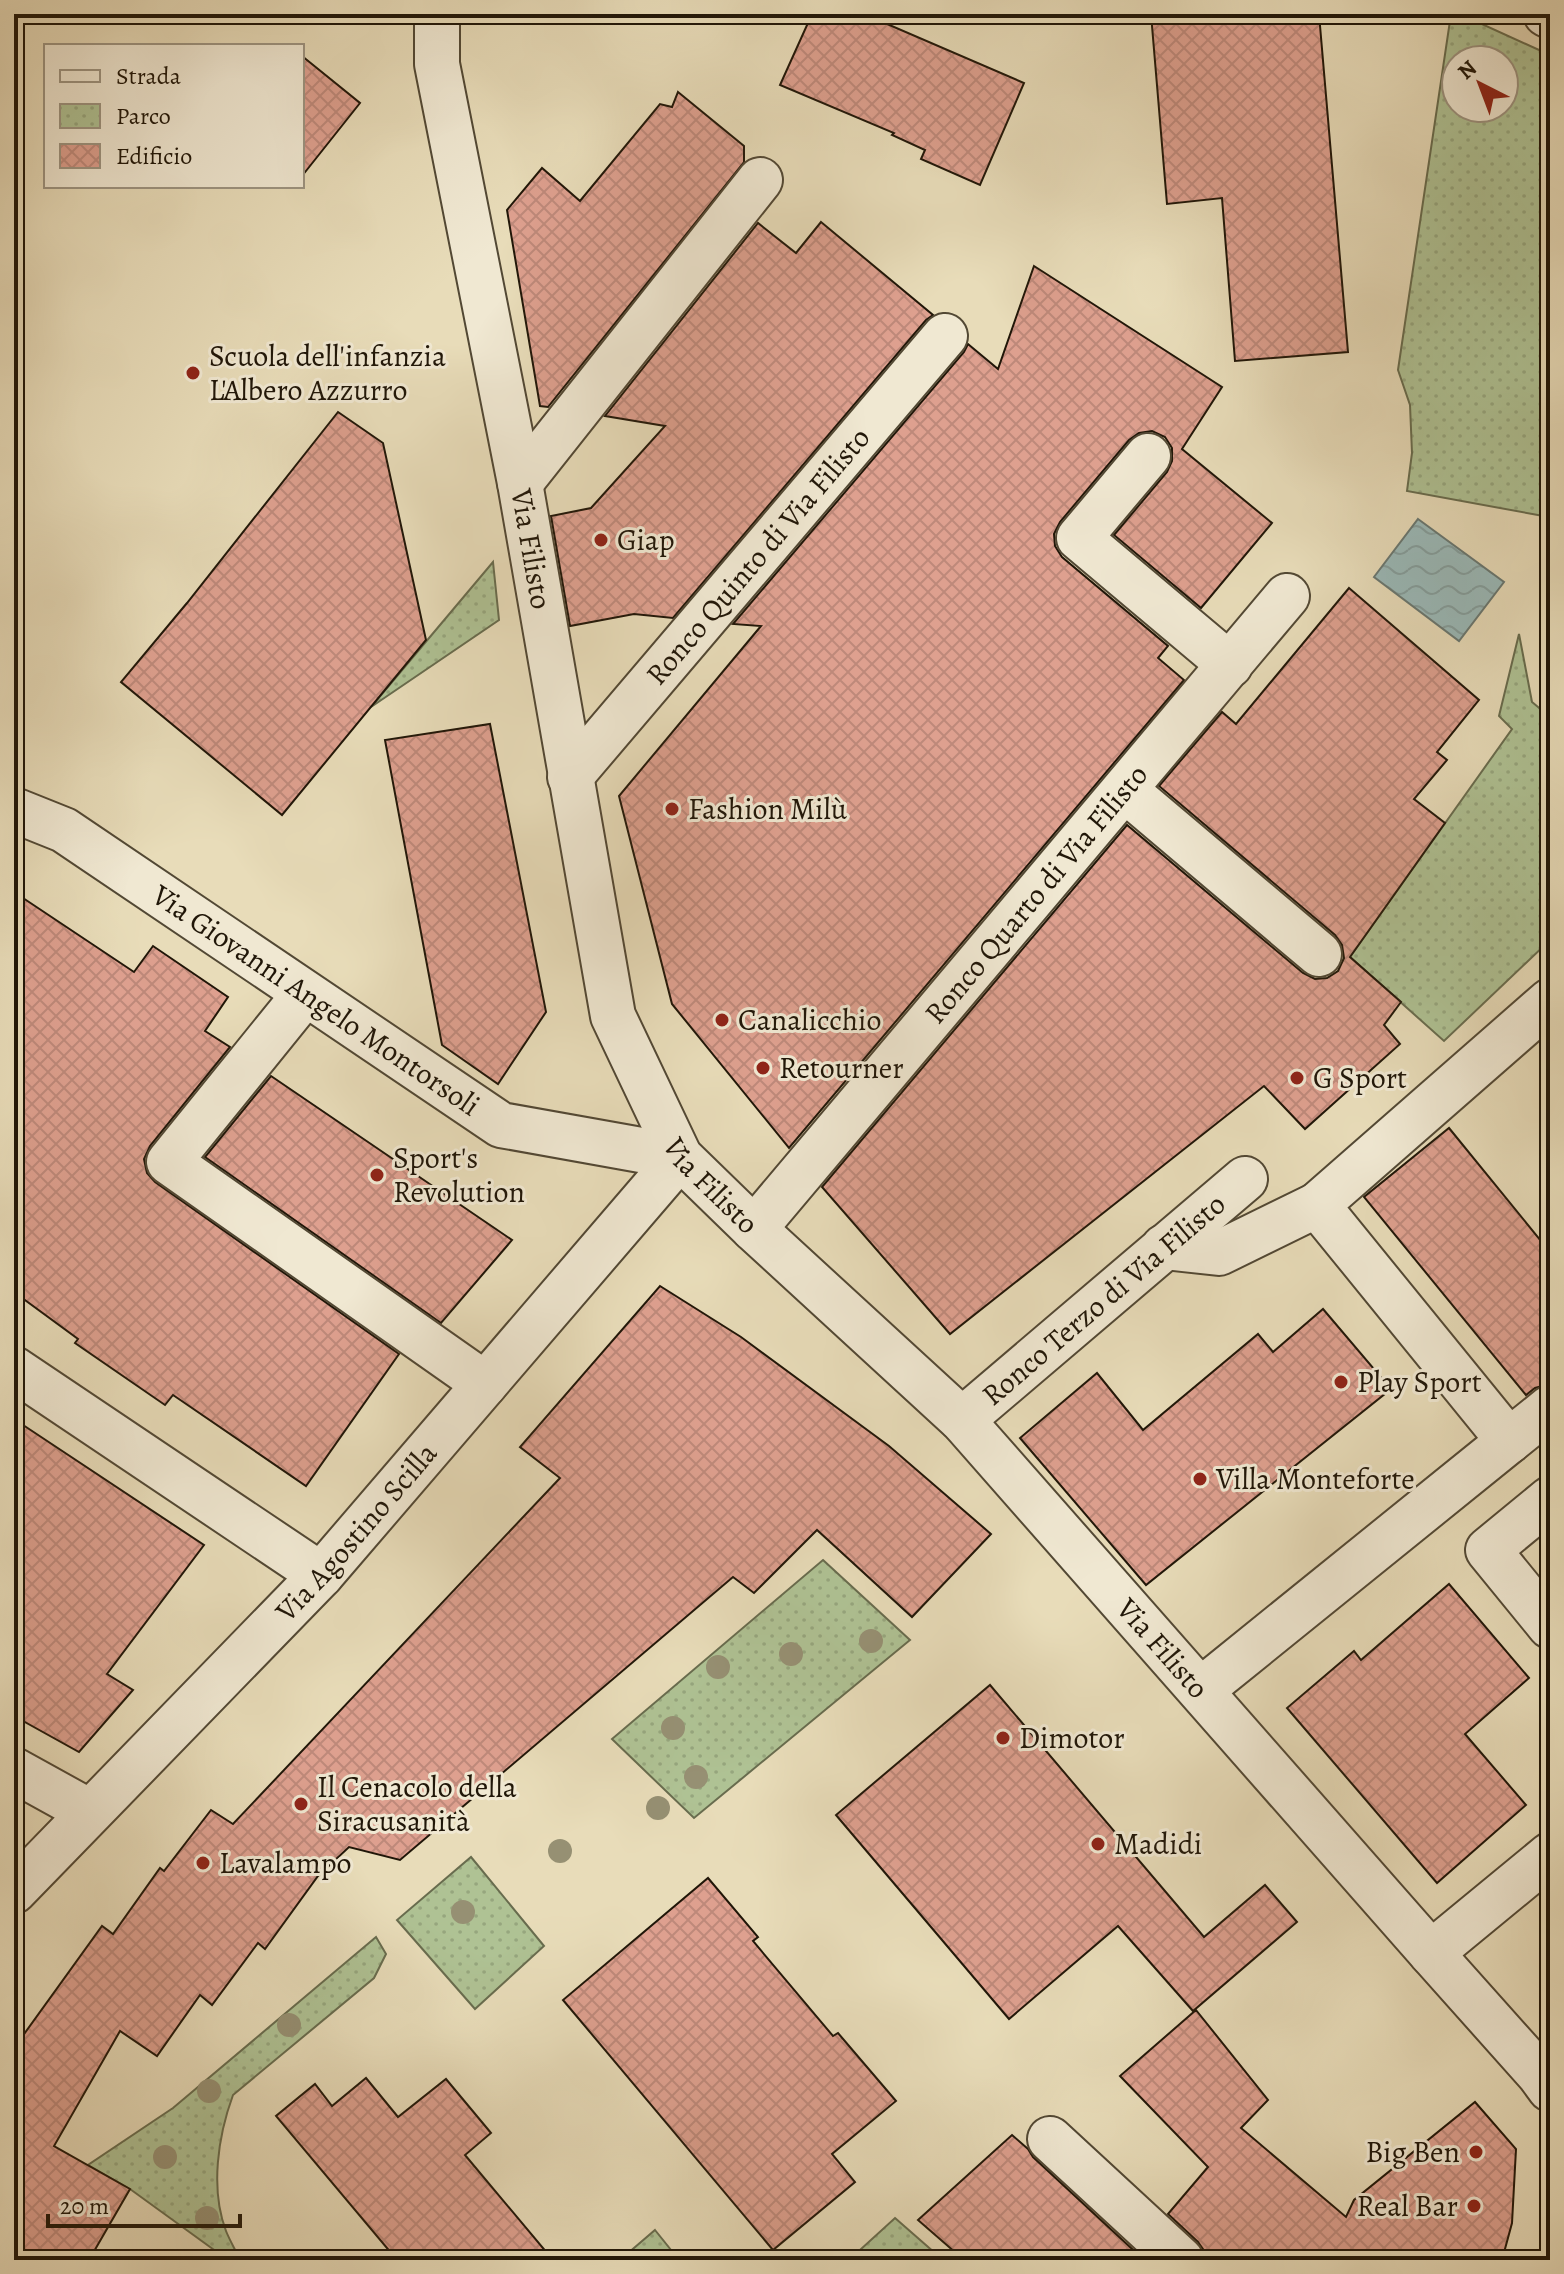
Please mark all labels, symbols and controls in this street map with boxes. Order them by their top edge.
legend [44,44,304,188]
north arrow [1440,44,1520,124]
text: N [1451,53,1483,86]
text: Strada [116,60,182,92]
text: Parco [116,100,171,132]
text: Edificio [116,140,192,172]
place label: Scuola dell'infanzia L'Albero Azzurro [209,336,446,410]
marker: Scuola dell'infanzia L'Albero Azzurro [184,364,202,382]
street label: Ronco Quinto di Via Filisto [637,419,879,694]
street label: Via Filisto [501,485,562,612]
place label: Giap [617,520,675,560]
marker: Giap [592,531,610,549]
street label: Ronco Quarto di Via Filisto [915,756,1157,1032]
place label: Fashion Milù [688,789,848,829]
marker: Fashion Milù [663,800,681,818]
street label: Via Giovanni Angelo Montorsoli [143,875,488,1125]
place label: Canalicchio [738,1000,881,1040]
marker: Canalicchio [713,1011,731,1029]
place label: Retourner [779,1048,904,1088]
place label: G Sport [1313,1058,1407,1098]
marker: Retourner [754,1059,772,1077]
marker: G Sport [1288,1069,1306,1087]
street label: Via Filisto [653,1130,767,1243]
place label: Sport's Revolution [393,1138,525,1212]
marker: Sport's Revolution [368,1166,386,1184]
street label: Ronco Terzo di Via Filisto [973,1184,1234,1415]
place label: Play Sport [1357,1362,1482,1402]
marker: Play Sport [1332,1373,1350,1391]
street label: Via Agostino Scilla [266,1434,446,1631]
place label: Villa Monteforte [1215,1459,1415,1499]
marker: Villa Monteforte [1191,1470,1209,1488]
street label: Via Filisto [1107,1589,1218,1707]
place label: Dimotor [1019,1718,1125,1758]
marker: Dimotor [994,1729,1012,1747]
place label: Il Cenacolo della Siracusanità [317,1767,517,1841]
marker: Il Cenacolo della Siracusanità [292,1795,310,1813]
place label: Madidi [1114,1824,1202,1864]
marker: Madidi [1089,1835,1107,1853]
place label: Lavalampo [219,1843,352,1883]
marker: Lavalampo [194,1854,212,1872]
place label: Big Ben [1365,2132,1460,2172]
marker: Big Ben [1467,2143,1485,2161]
scale bar [48,2178,240,2228]
place label: Real Bar [1357,2186,1458,2226]
text: 20 m [60,2190,109,2222]
marker: Real Bar [1465,2197,1483,2215]

